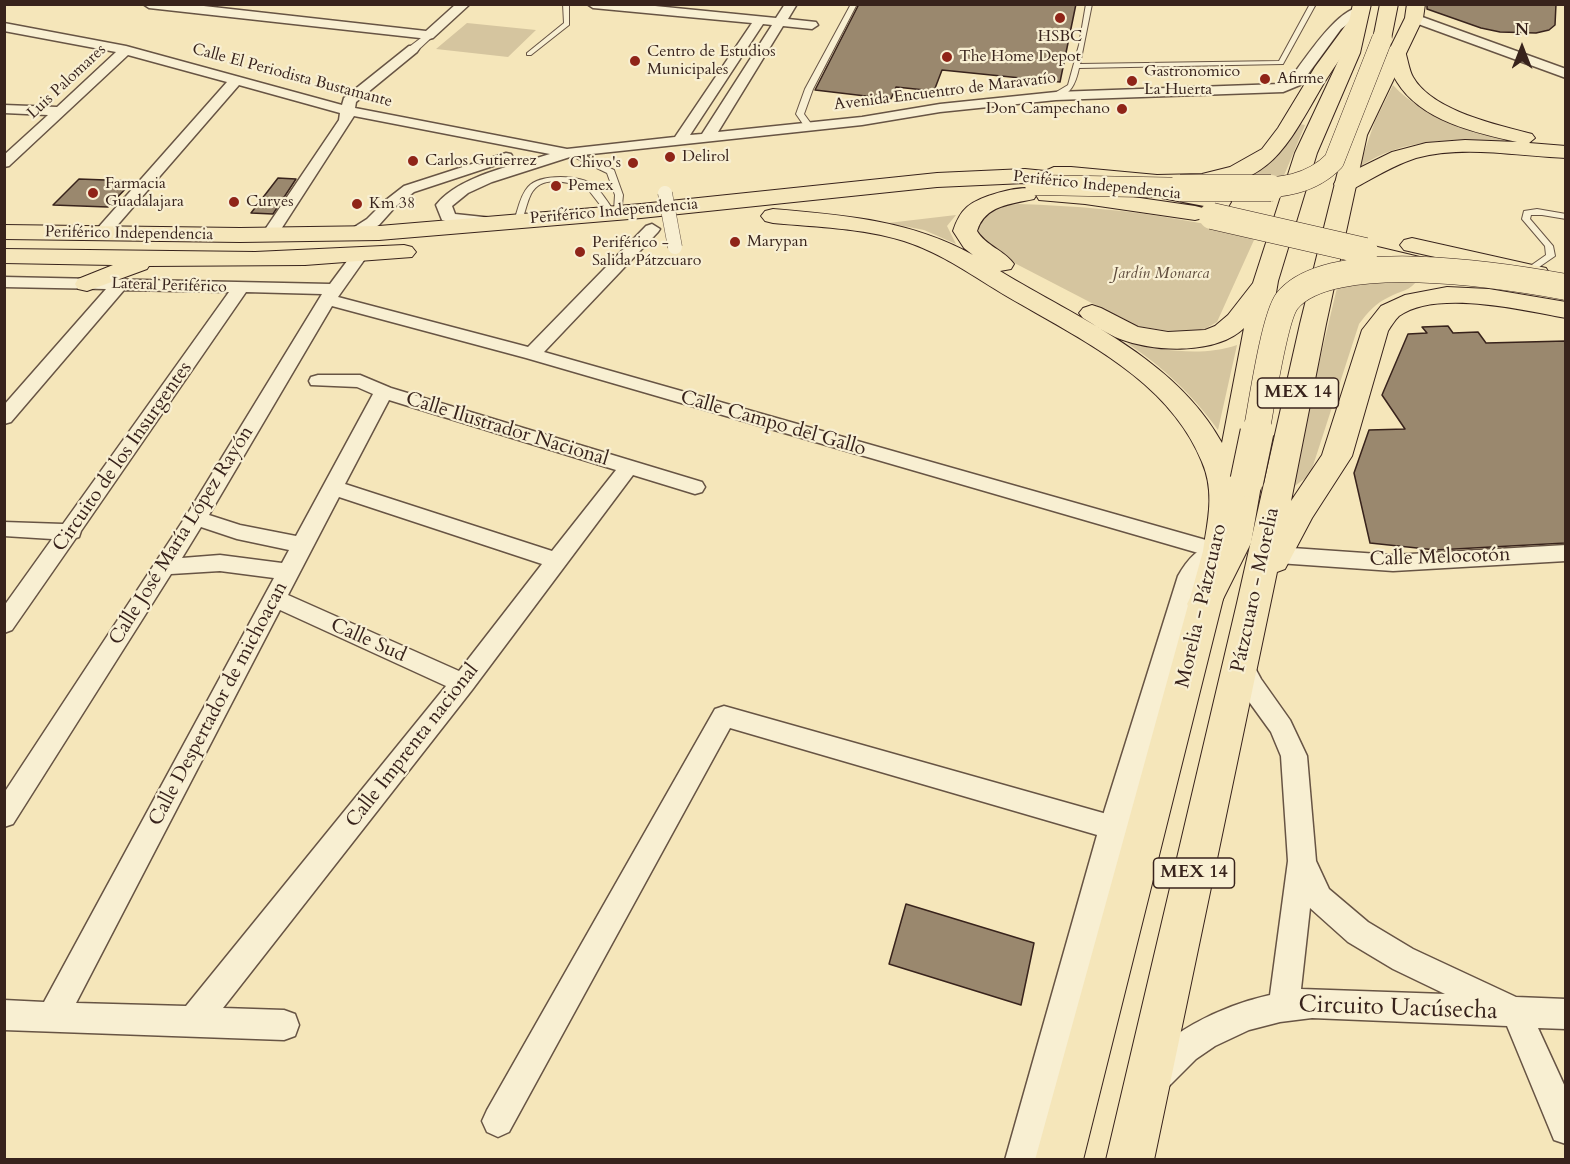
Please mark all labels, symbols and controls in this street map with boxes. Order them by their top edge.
marker: HSBC [1053,11,1067,25]
north arrow [1492,18,1552,78]
text: N [1515,19,1529,41]
place label: HSBC [1038,27,1082,47]
street label: Calle El Periodista Bustamante [190,40,394,112]
street label: Luis Palomares [24,41,110,123]
place label: Centro de Estudios Municipales [647,42,776,80]
place label: The Home Depot [959,47,1081,67]
marker: The Home Depot [940,50,954,64]
marker: Centro de Estudios Municipales [628,54,642,68]
place label: Gastronomico La Huerta [1144,62,1240,100]
street label: Avenida Encuentro de Maravatío [833,69,1057,115]
place label: Afirme [1277,69,1324,89]
marker: Afirme [1258,72,1272,86]
marker: Gastronomico La Huerta [1125,74,1139,88]
place label: Don Campechano [986,99,1110,119]
marker: Don Campechano [1115,102,1129,116]
place label: Delirol [682,147,729,167]
marker: Delirol [663,150,677,164]
place label: Carlos Gutierrez [425,151,537,171]
place label: Chivo's [570,153,621,173]
marker: Carlos Gutierrez [406,154,420,168]
marker: Chivo's [626,156,640,170]
street label: Periférico Independencia [1012,168,1182,204]
place label: Farmacia Guadalajara [105,174,184,212]
place label: Pemex [568,176,613,196]
marker: Pemex [549,179,563,193]
marker: Farmacia Guadalajara [86,186,100,200]
place label: Curves [246,192,294,212]
place label: Km 38 [369,194,415,214]
marker: Curves [227,195,241,209]
street label: Periférico Independencia [529,195,699,229]
marker: Km 38 [350,197,364,211]
street label: Periférico Independencia [45,223,213,245]
place label: Marypan [747,232,808,252]
place label: Periférico - Salida Pátzcuaro [592,233,701,271]
marker: Marypan [728,235,742,249]
marker: Periférico - Salida Pátzcuaro [573,245,587,259]
park label: Jardín Monarca [1113,264,1209,284]
street label: Lateral Periférico [111,274,227,298]
street label: Circuito de los Insurgentes [48,357,198,557]
road number: MEX 14 [1258,378,1338,408]
street label: Calle Campo del Gallo [677,386,869,462]
street label: Calle Ilustrador Nacional [403,388,611,472]
street label: Calle José María López Rayón [105,422,259,650]
street label: Pátzcuaro - Morelia [1227,506,1285,674]
street label: Morelia - Pátzcuaro [1171,522,1233,690]
street label: Calle Melocotón [1369,544,1511,572]
street label: Calle Despertador de michoacan [144,578,294,830]
street label: Calle Sud [326,614,410,668]
street label: Calle Imprenta nacional [341,659,485,833]
road number: MEX 14 [1154,858,1234,888]
street label: Circuito Uacúsecha [1298,991,1498,1027]

